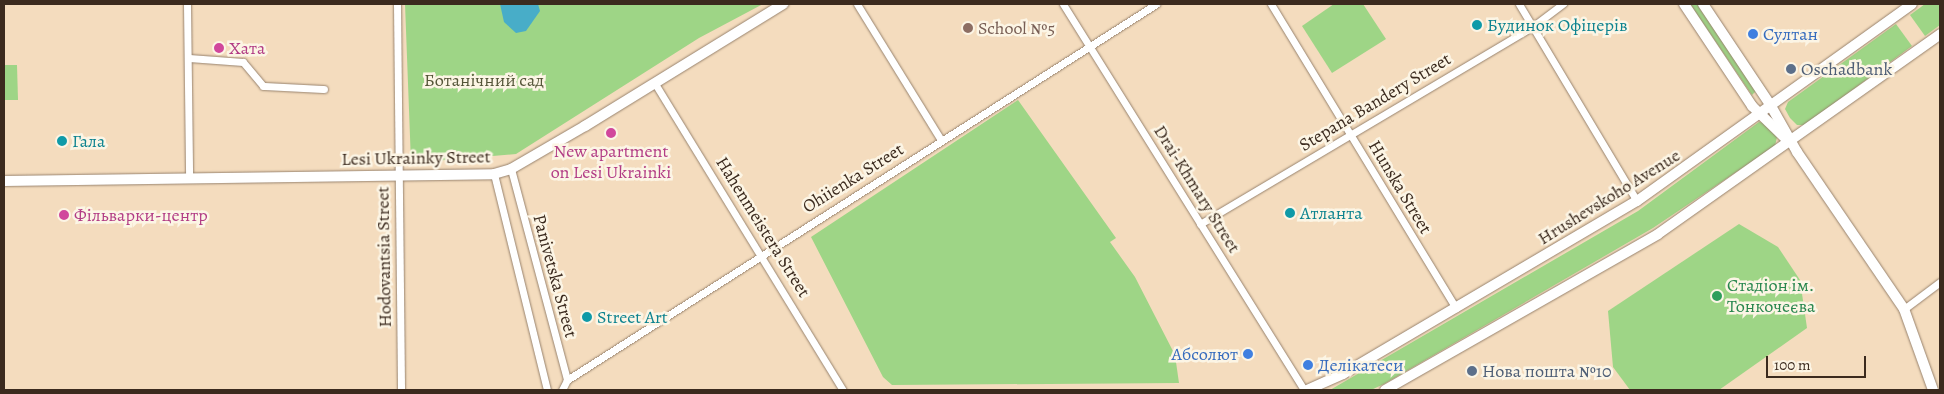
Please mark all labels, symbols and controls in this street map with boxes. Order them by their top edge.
place label: Будинок Офіцерів [1487,14,1628,36]
place label: School №5 [978,17,1055,39]
marker: Будинок Офіцерів [1471,19,1483,31]
marker: School №5 [962,22,974,34]
place label: Султан [1763,23,1818,45]
marker: Султан [1747,28,1759,40]
place label: Хата [229,37,265,59]
marker: Хата [213,42,225,54]
street label: Stepana Bandery Street [1295,48,1455,156]
place label: Oschadbank [1801,58,1892,80]
marker: Oschadbank [1785,63,1797,75]
park label: Ботанічний сад [424,69,544,91]
street label: Drai-Khmary Street [1149,121,1245,257]
marker: New apartment on Lesi Ukrainki [605,127,617,139]
place label: Гала [72,130,105,152]
marker: Гала [56,135,68,147]
street label: Hunska Street [1364,136,1436,238]
street label: Ohiienka Street [799,138,907,218]
place label: New apartment on Lesi Ukrainki [551,141,671,183]
street label: Hrushevskoho Avenue [1534,145,1684,249]
street label: Lesi Ukrainky Street [341,146,491,170]
street label: Hahenmeistera Street [711,153,815,301]
street label: Hodovantsia Street [372,186,396,328]
place label: Атланта [1300,202,1363,224]
place label: Фільварки-центр [74,204,208,226]
marker: Атланта [1284,207,1296,219]
marker: Фільварки-центр [58,209,70,221]
street label: Panivetska Street [528,212,582,340]
place label: Стадіон ім. Тонкочеєва [1727,275,1815,318]
marker: Стадіон ім. Тонкочеєва [1711,290,1723,302]
place label: Street Art [597,306,668,328]
marker: Street Art [581,311,593,323]
place label: Абсолют [1171,343,1238,365]
scale bar [1769,346,1869,378]
marker: Абсолют [1242,348,1254,360]
place label: Делікатеси [1318,354,1404,376]
text: 100 m [1774,355,1811,375]
marker: Делікатеси [1302,359,1314,371]
place label: Нова пошта №10 [1482,360,1612,382]
marker: Нова пошта №10 [1466,365,1478,377]

